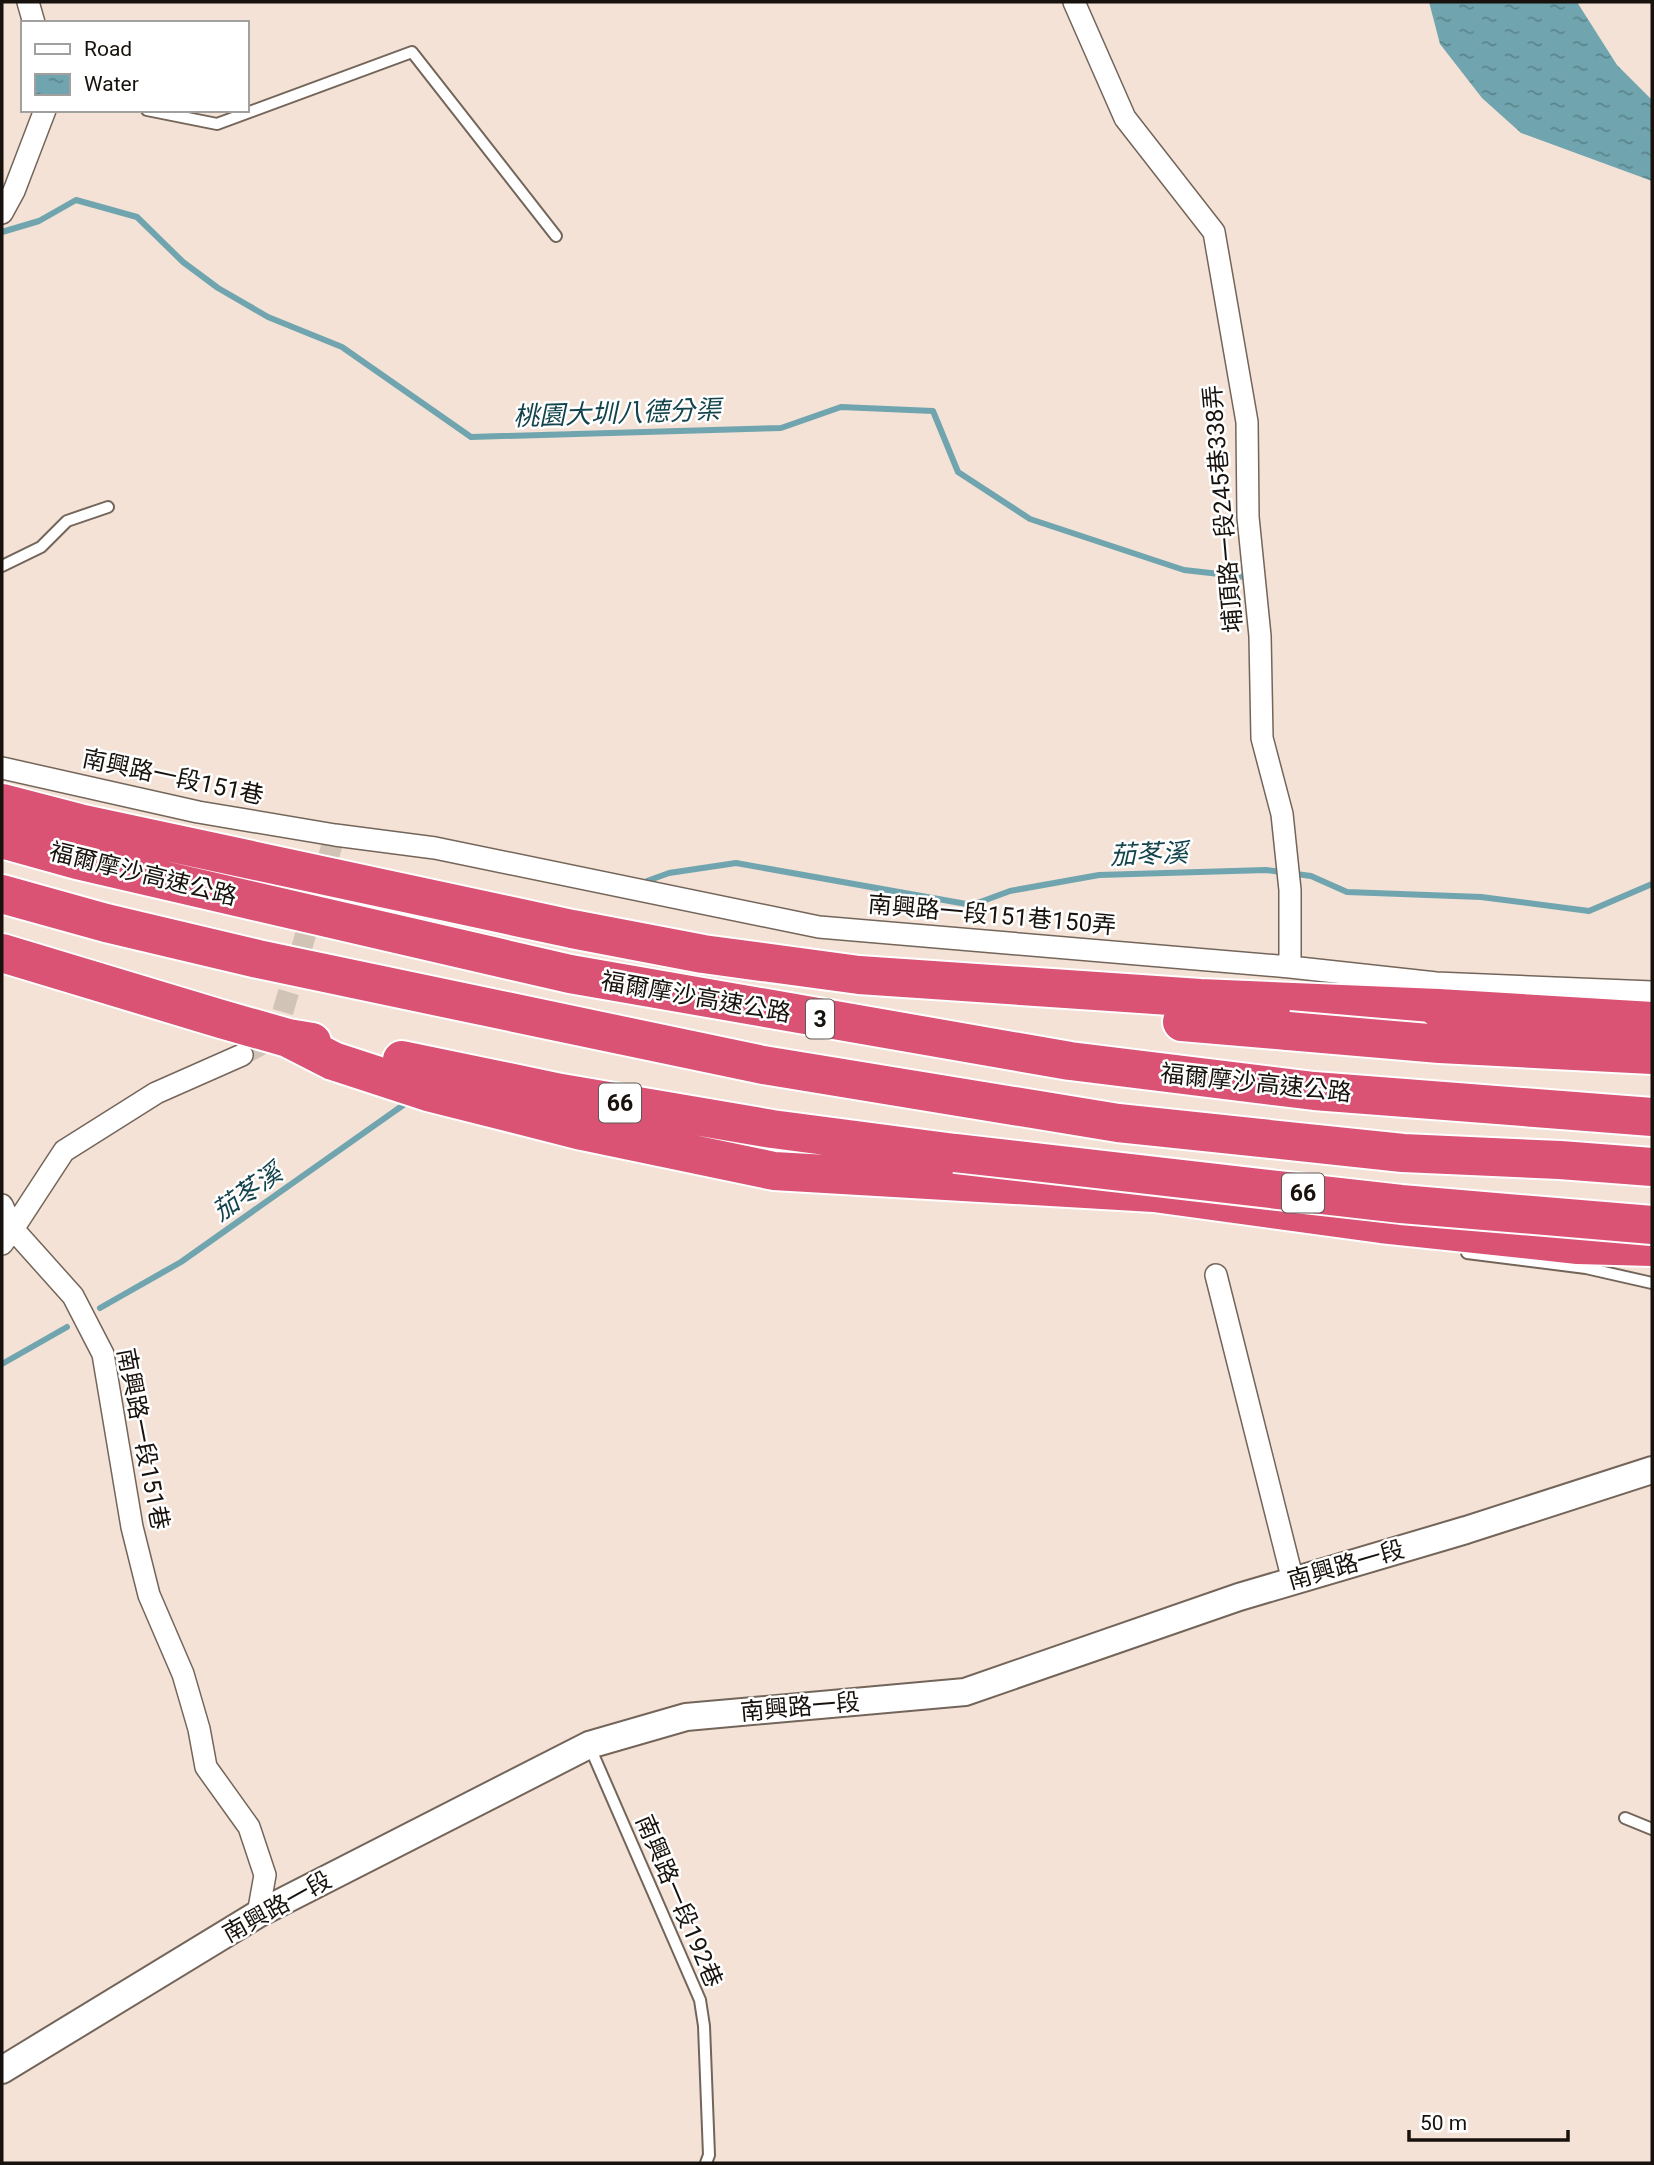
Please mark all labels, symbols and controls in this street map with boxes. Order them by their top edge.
legend [21,21,248,112]
text: Road [84,37,132,61]
text: Water [84,72,139,96]
street label: 埔頂路一段245巷338弄 [1198,384,1248,634]
water label: 桃園大圳八德分渠 [513,394,725,432]
street label: 南興路一段151巷 [80,744,266,810]
street label: 福爾摩沙高速公路 [46,837,240,911]
water label: 茄苳溪 [1109,838,1192,870]
street label: 南興路一段151巷150弄 [867,890,1117,940]
street label: 福爾摩沙高速公路 [599,967,793,1027]
road number: 3 [806,1000,834,1038]
street label: 福爾摩沙高速公路 [1159,1059,1353,1107]
road number: 66 [599,1084,641,1122]
water label: 茄苳溪 [206,1155,291,1227]
road number: 66 [1282,1174,1324,1212]
street label: 南興路一段151巷 [112,1346,174,1532]
street label: 南興路一段 [1284,1535,1408,1595]
street label: 南興路一段 [739,1688,861,1726]
street label: 南興路一段192巷 [630,1811,728,1991]
street label: 南興路一段 [218,1866,336,1948]
scale bar [1409,2098,1568,2142]
text: 50 m [1420,2111,1467,2135]

